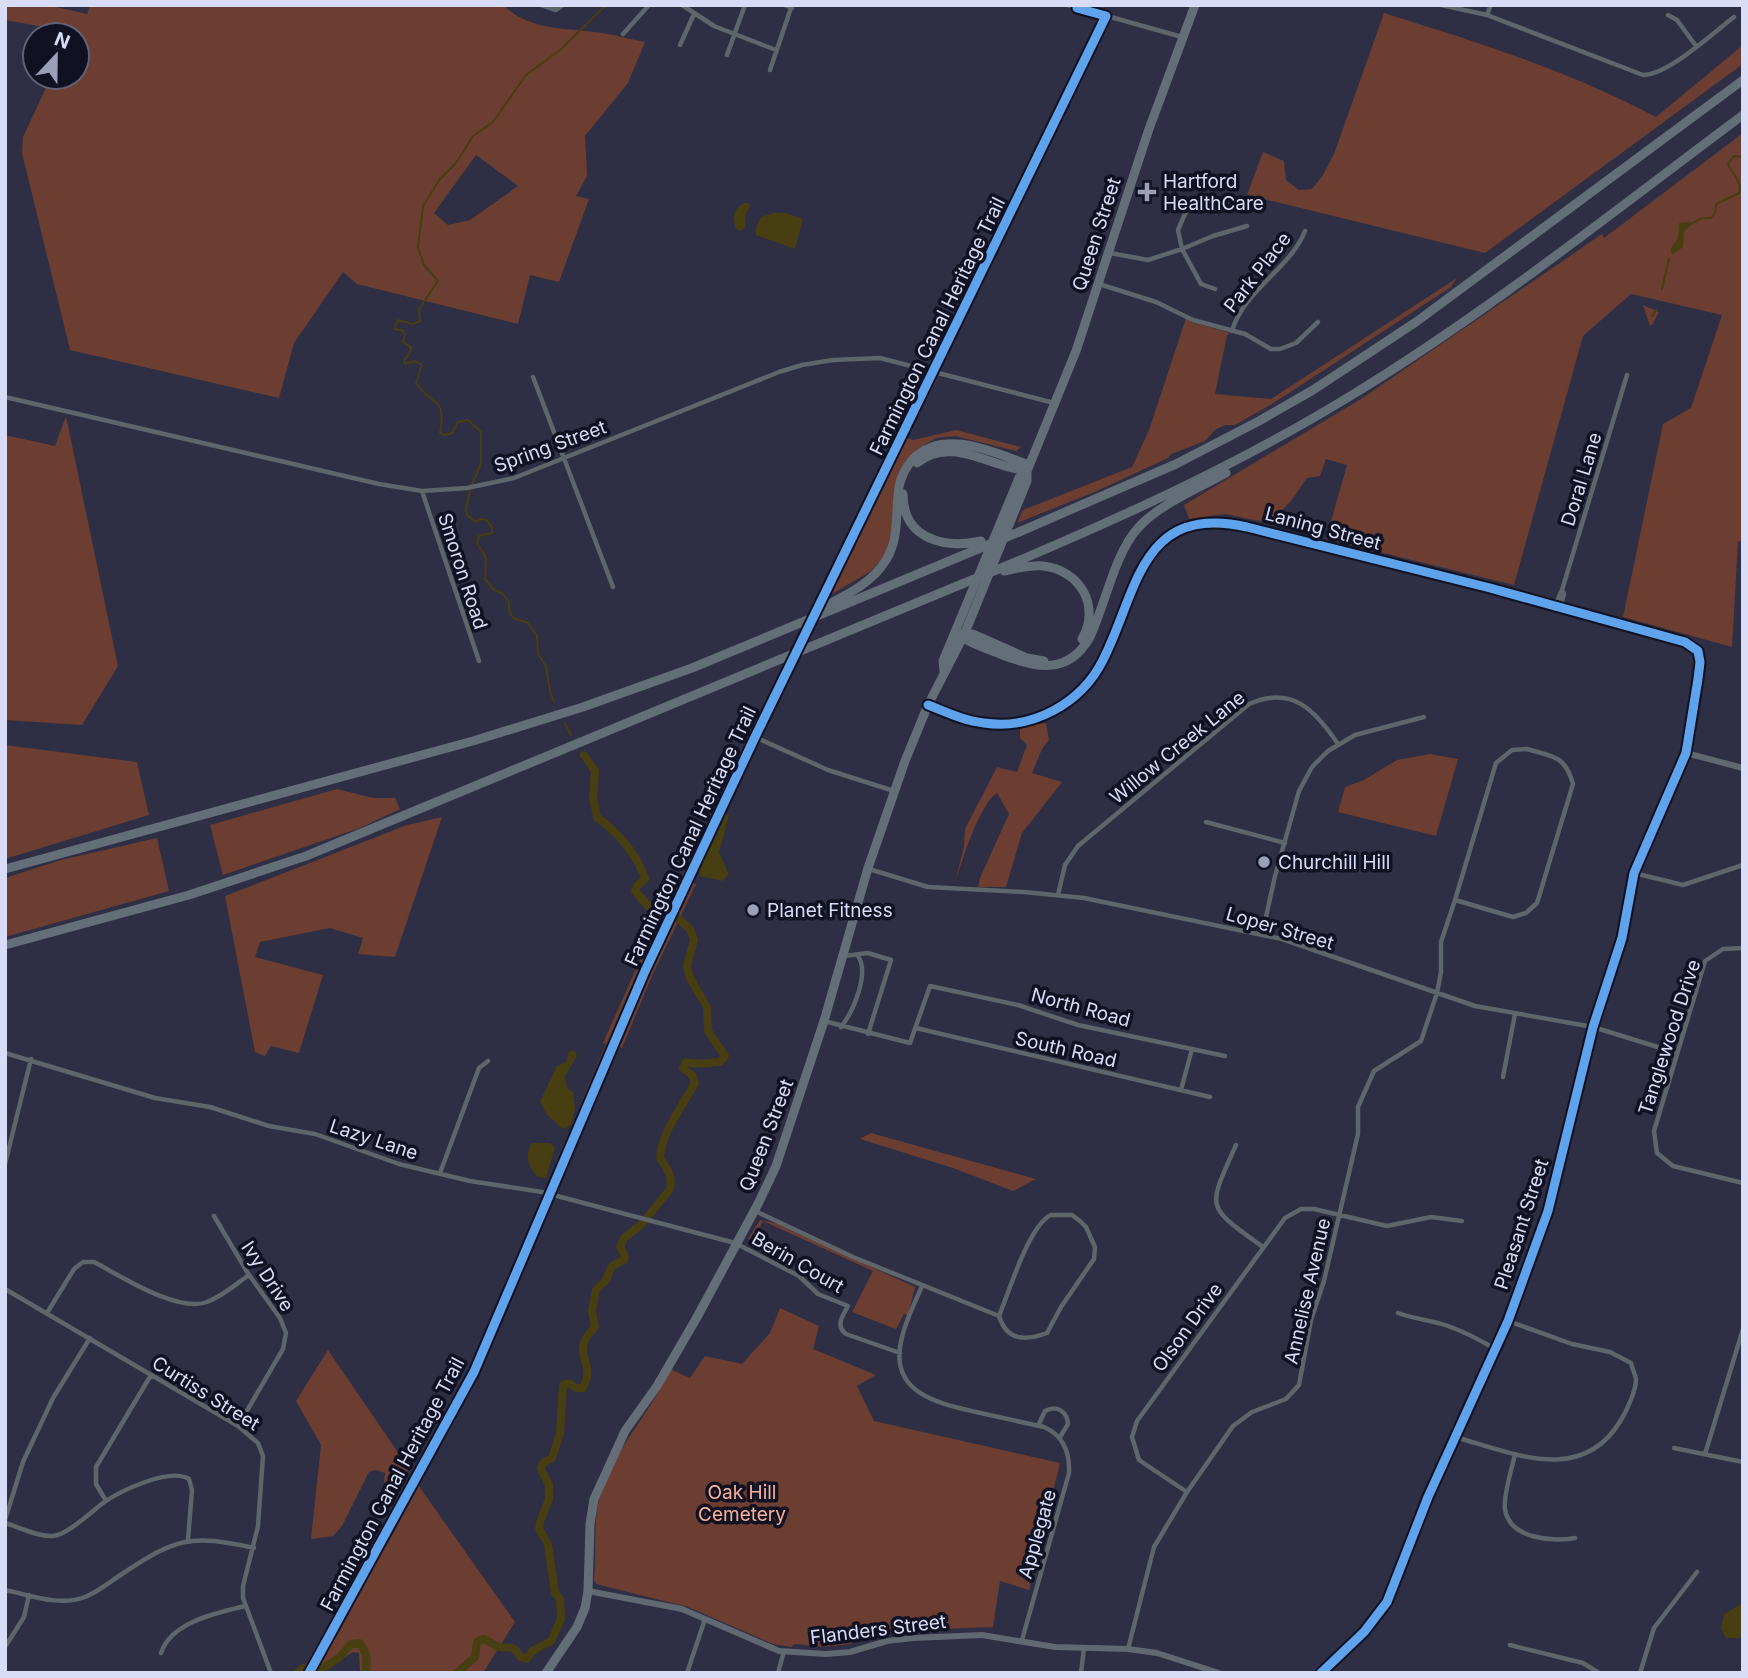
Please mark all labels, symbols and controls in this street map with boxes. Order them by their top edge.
north arrow [21,21,91,91]
text: N [51,27,73,54]
place label: Hartford HealthCare [1163,170,1264,215]
street label: Queen Street [1067,174,1126,294]
marker: Hartford HealthCare [1137,182,1157,202]
street label: Farmington Canal Heritage Trail [865,194,1010,459]
street label: Park Place [1219,228,1296,317]
street label: Spring Street [491,416,609,477]
street label: Doral Lane [1556,430,1607,529]
street label: Laning Street [1262,502,1383,555]
street label: Smoron Road [433,510,492,632]
street label: Willow Creek Lane [1105,686,1249,809]
street label: Farmington Canal Heritage Trail [620,703,761,970]
place label: Churchill Hill [1278,851,1390,874]
marker: Churchill Hill [1256,854,1272,870]
place label: Planet Fitness [767,899,893,922]
marker: Planet Fitness [745,902,761,918]
street label: Loper Street [1223,902,1336,955]
street label: Tanglewood Drive [1634,957,1705,1118]
street label: North Road [1029,983,1133,1032]
street label: South Road [1013,1027,1119,1072]
street label: Queen Street [735,1076,798,1194]
street label: Lazy Lane [327,1114,421,1165]
street label: Pleasant Street [1490,1156,1553,1292]
street label: Annelise Avenue [1280,1216,1335,1366]
street label: Berin Court [748,1227,848,1298]
street label: Ivy Drive [236,1237,299,1316]
street label: Olson Drive [1147,1278,1227,1376]
street label: Curtiss Street [148,1351,264,1436]
street label: Farmington Canal Heritage Trail [316,1354,469,1615]
park label: Oak Hill Cemetery [698,1481,786,1526]
street label: Applegate [1014,1487,1061,1581]
street label: Flanders Street [809,1610,947,1649]

